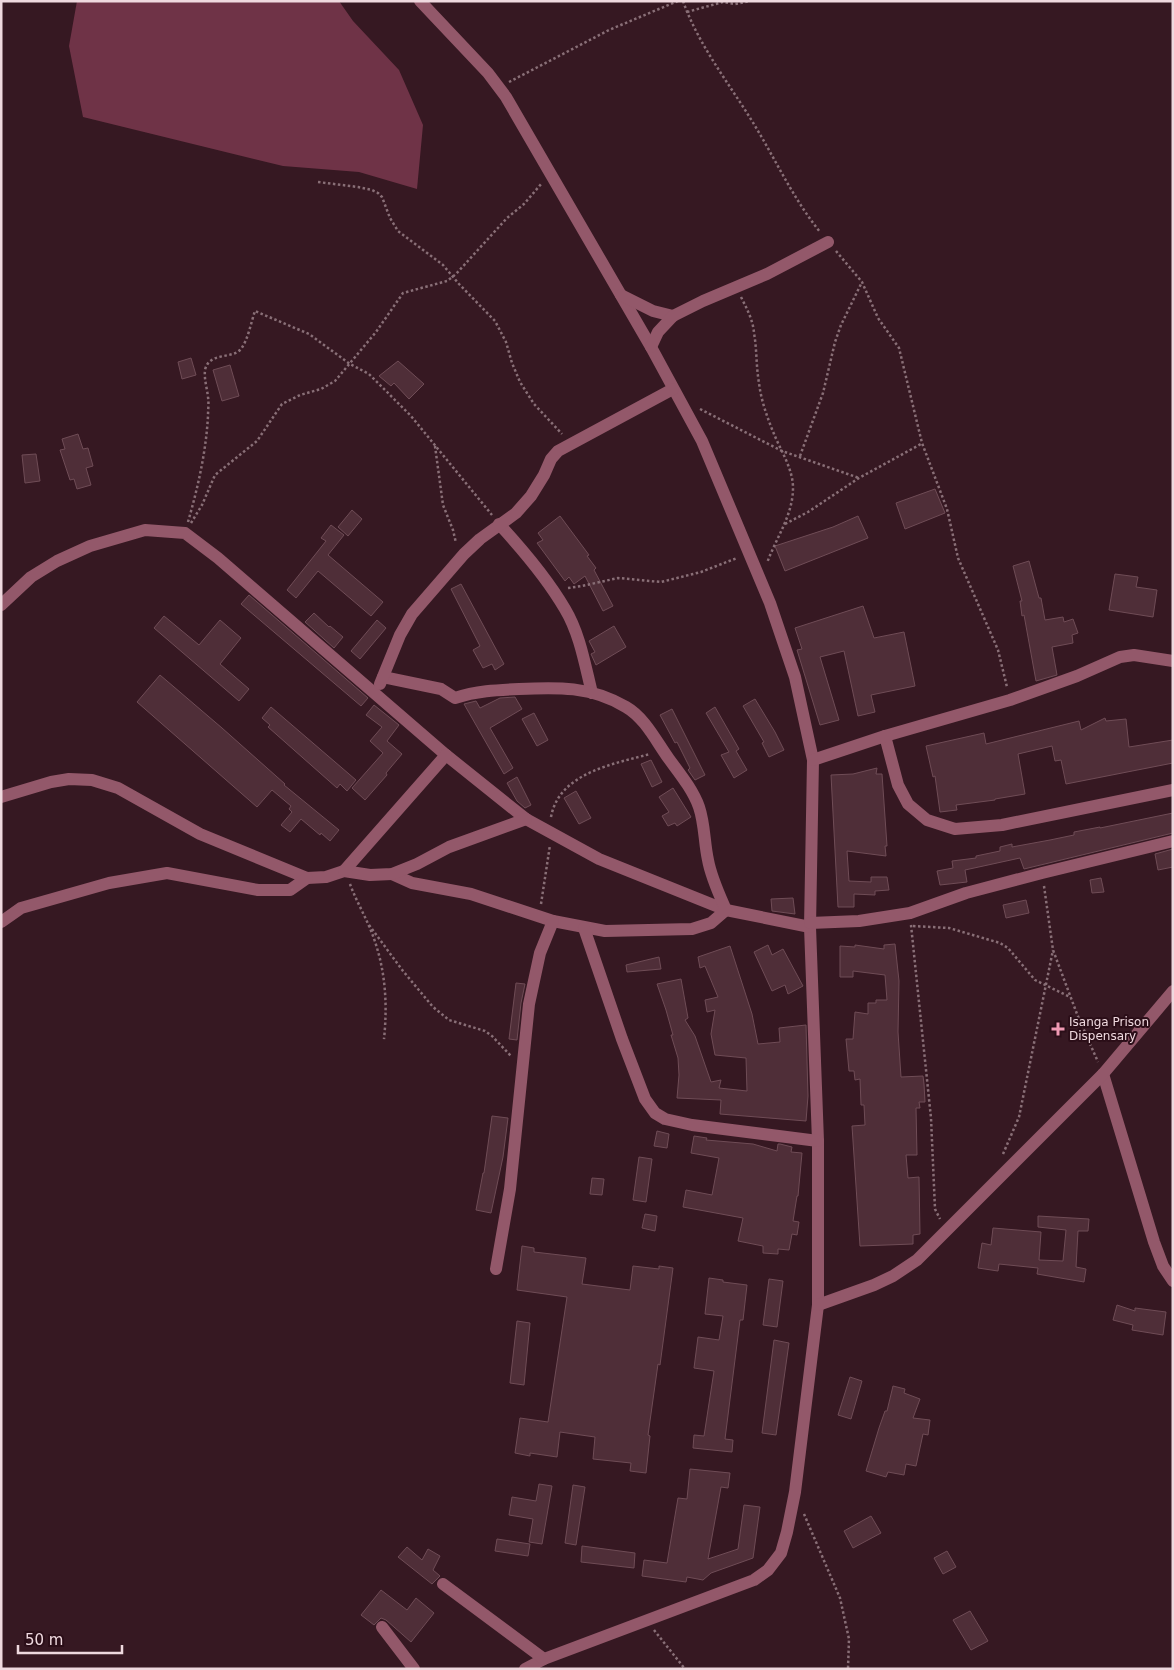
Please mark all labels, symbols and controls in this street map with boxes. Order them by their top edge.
place label: Isanga Prison Dispensary [1069,1015,1149,1043]
marker: Isanga Prison Dispensary [1051,1022,1065,1036]
scale bar [18,1622,121,1654]
text: 50 m [25,1631,63,1649]

